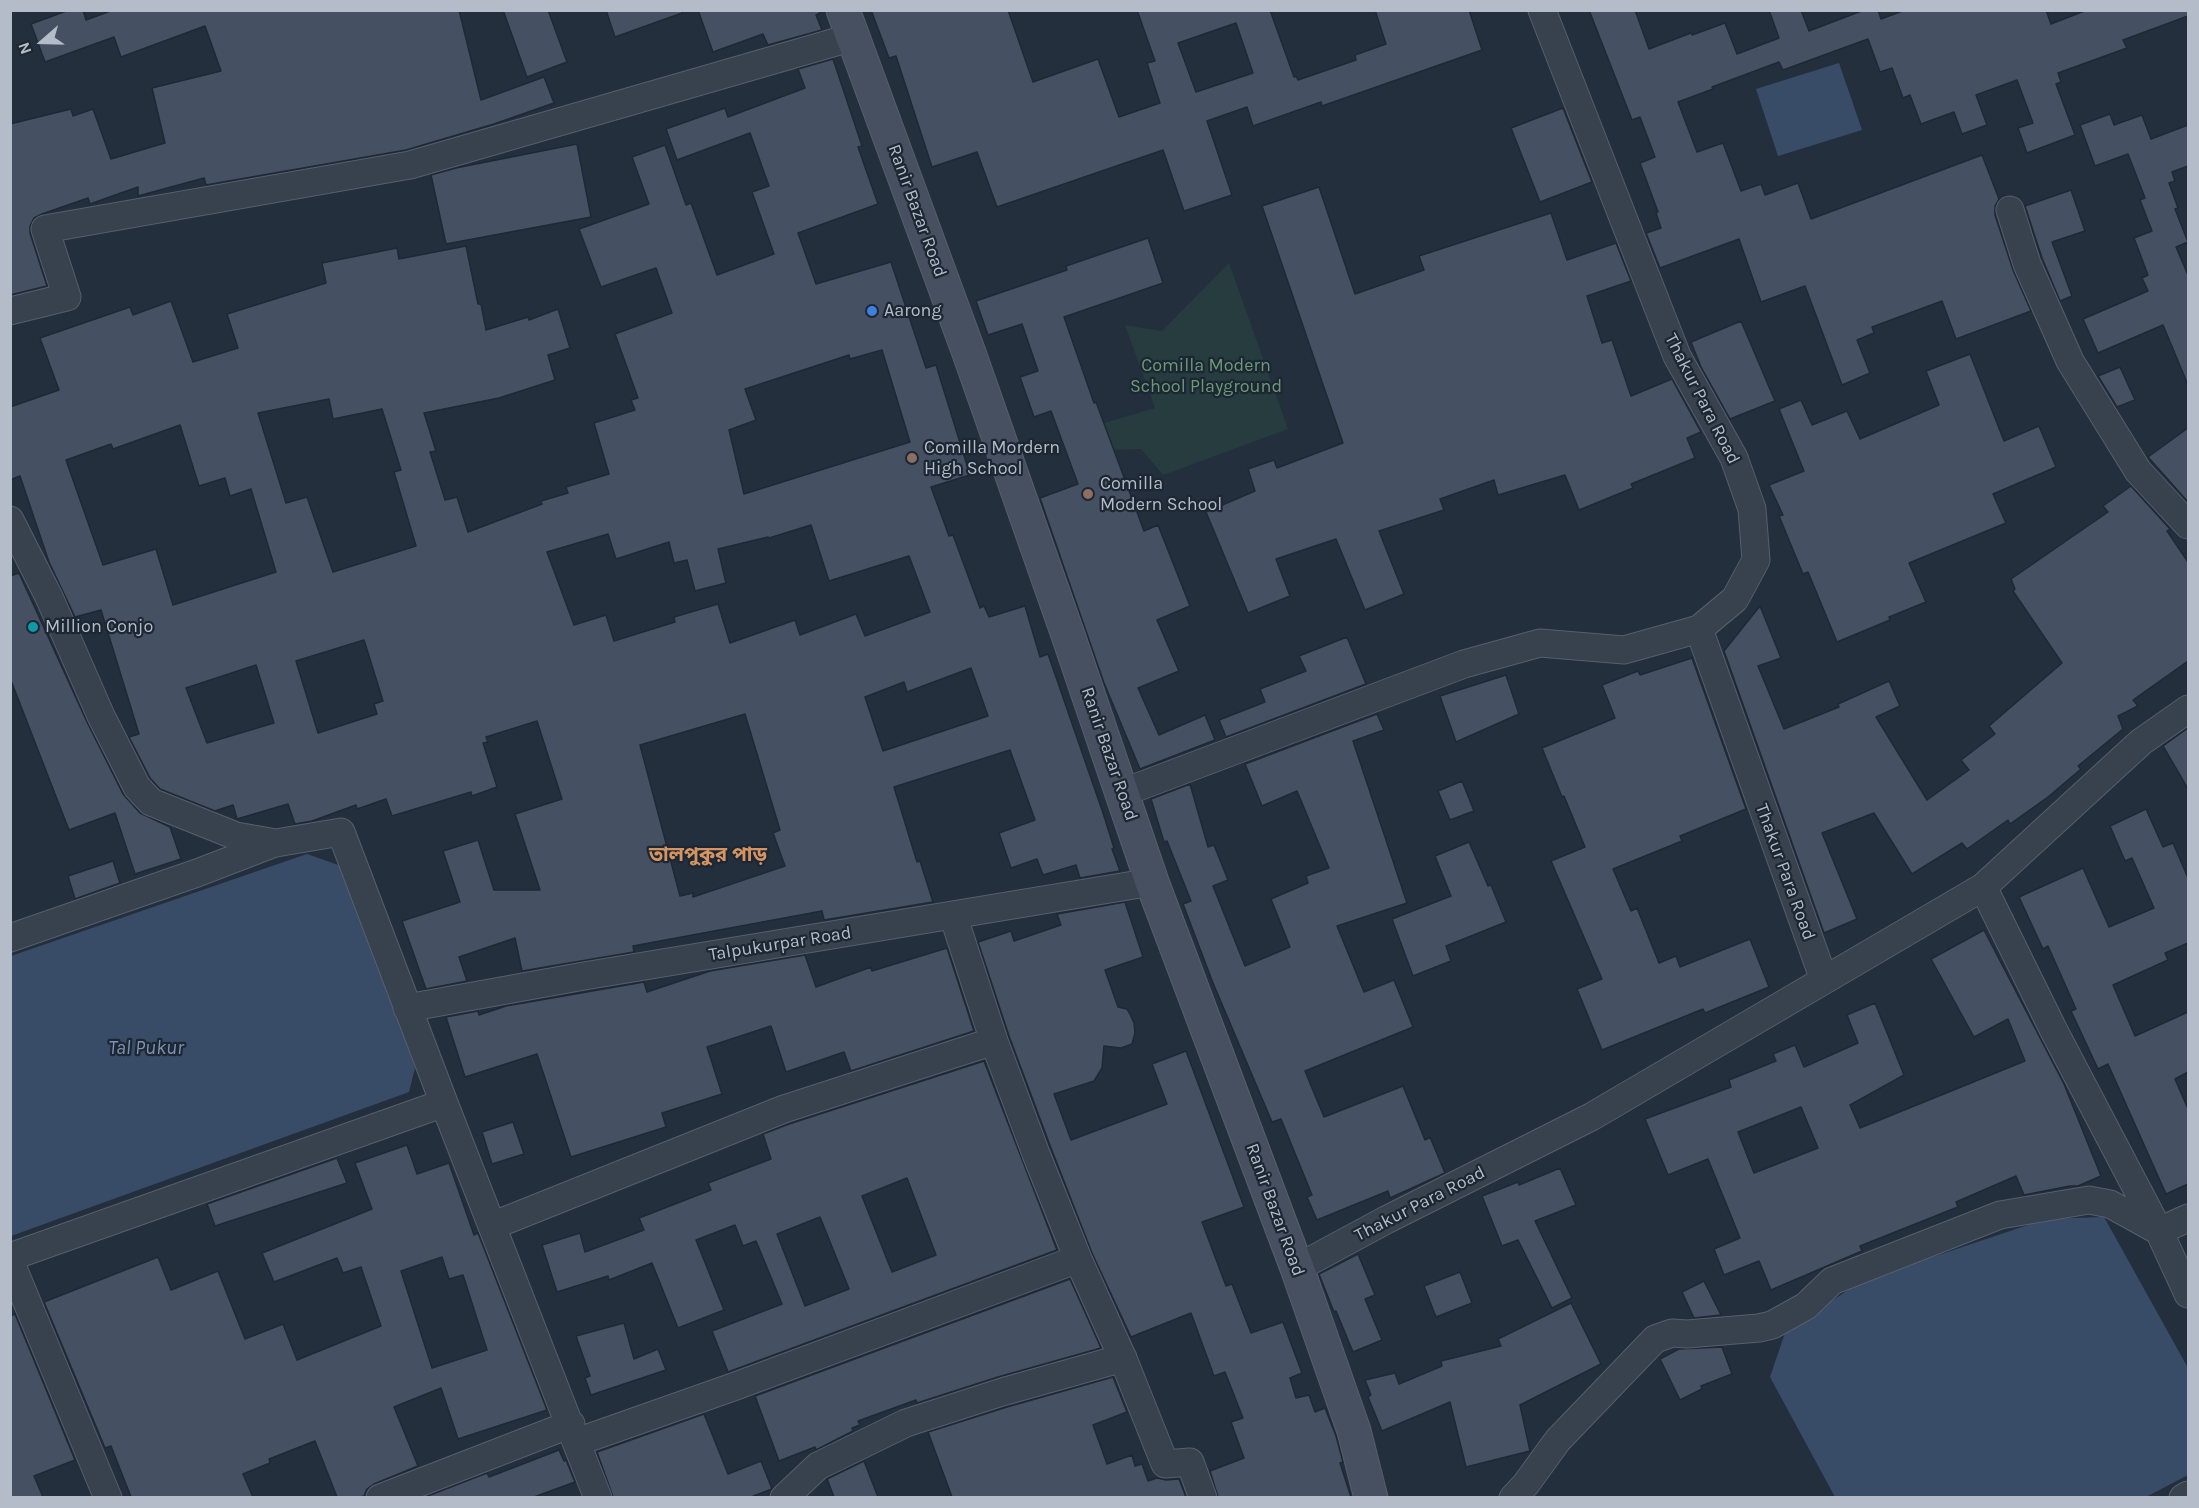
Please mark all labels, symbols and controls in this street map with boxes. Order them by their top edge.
north arrow [12,12,72,72]
text: N [14,40,36,57]
street label: Ranir Bazar Road [883,142,951,280]
place label: Aarong [884,300,942,322]
marker: Aarong [865,304,879,318]
street label: Thakur Para Road [1660,330,1744,468]
park label: Comilla Modern School Playground [1130,355,1282,398]
place label: Comilla Mordern High School [924,437,1060,480]
marker: Comilla Mordern High School [905,451,919,465]
place label: Comilla Modern School [1100,473,1222,516]
marker: Comilla Modern School [1081,487,1095,501]
place label: Million Conjo [45,616,153,638]
marker: Million Conjo [26,620,40,634]
street label: Ranir Bazar Road [1076,684,1142,824]
street label: Thakur Para Road [1750,801,1820,943]
district label: তালপুকুর পাড় [649,843,767,867]
street label: Talpukurpar Road [707,922,853,966]
water label: Tal Pukur [108,1036,184,1060]
street label: Ranir Bazar Road [1241,1141,1309,1279]
street label: Thakur Para Road [1351,1162,1489,1246]

